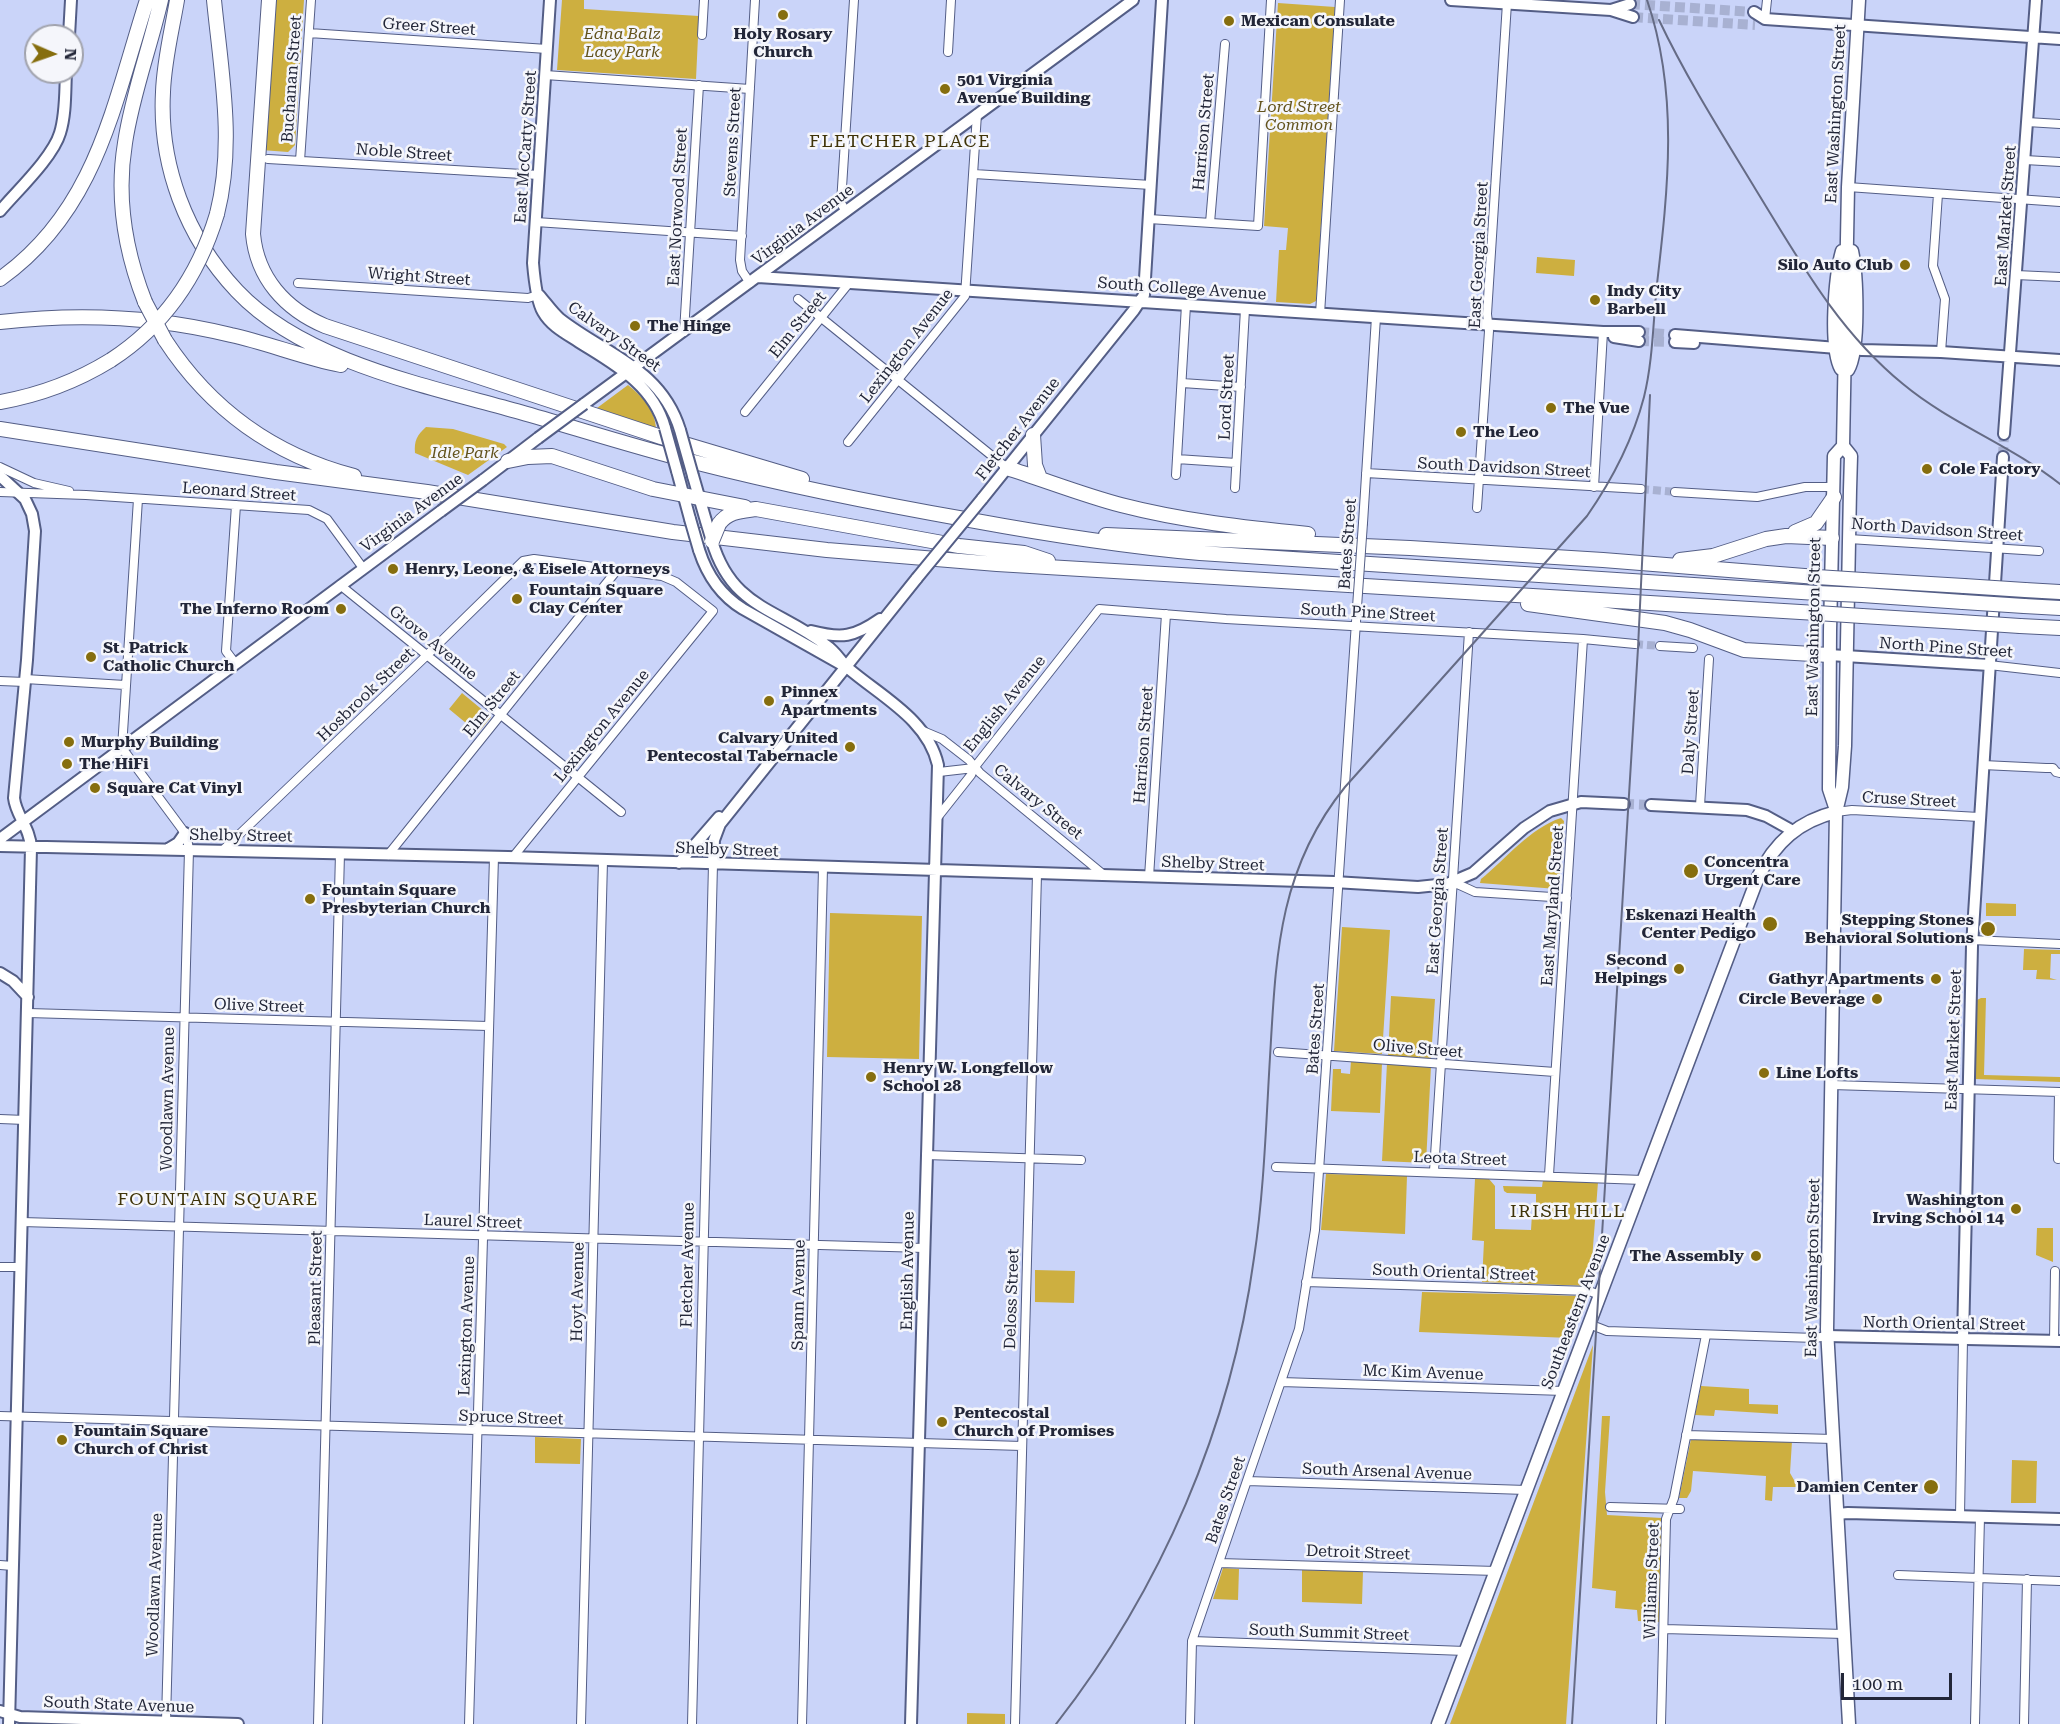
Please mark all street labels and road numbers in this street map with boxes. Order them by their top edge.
street label: Greer Street [382,14,476,40]
street label: Buchanan Street [278,15,306,143]
street label: East Washington Street [1822,24,1850,204]
street label: East McCarty Street [511,70,541,224]
street label: Harrison Street [1189,72,1219,192]
street label: Stevens Street [721,87,745,197]
street label: East Norwood Street [664,127,692,287]
street label: Noble Street [355,140,453,166]
street label: East Market Street [1991,145,2021,287]
street label: Virginia Avenue [748,181,858,269]
street label: East Georgia Street [1466,181,1492,329]
street label: Wright Street [367,264,471,290]
street label: South College Avenue [1097,274,1267,304]
street label: Lexington Avenue [856,285,958,407]
street label: Elm Street [765,288,831,362]
street label: Calvary Street [564,298,664,376]
street label: Lord Street [1215,353,1239,441]
street label: Fletcher Avenue [972,374,1064,484]
street label: South Davidson Street [1417,454,1591,482]
street label: Virginia Avenue [357,469,467,557]
street label: Leonard Street [181,478,297,506]
street label: Bates Street [1335,498,1361,590]
street label: North Davidson Street [1850,514,2024,546]
street label: East Washington Street [1803,537,1825,717]
street label: South Pine Street [1300,600,1436,626]
street label: Grove Avenue [385,602,481,684]
street label: North Pine Street [1878,634,2014,662]
street label: Hosbrook Street [314,644,418,746]
street label: English Avenue [960,652,1050,756]
street label: Lexington Avenue [551,666,653,786]
street label: Elm Street [459,667,525,741]
street label: Harrison Street [1130,686,1158,804]
street label: Daly Street [1678,689,1704,775]
street label: Calvary Street [990,760,1086,844]
street label: Cruse Street [1861,788,1957,812]
street label: East Maryland Street [1538,825,1568,987]
street label: Shelby Street [189,826,293,846]
street label: East Georgia Street [1423,827,1453,975]
street label: Shelby Street [675,839,779,861]
street label: Shelby Street [1161,853,1265,875]
street label: East Market Street [1942,969,1966,1111]
street label: Bates Street [1303,983,1329,1075]
street label: Olive Street [213,995,305,1017]
street label: Woodlawn Avenue [157,1027,179,1171]
street label: Olive Street [1372,1035,1464,1063]
street label: Leota Street [1413,1148,1507,1170]
street label: East Washington Street [1802,1178,1824,1358]
street label: Fletcher Avenue [677,1202,699,1328]
street label: Laurel Street [423,1211,523,1233]
street label: English Avenue [897,1211,919,1331]
street label: Pleasant Street [305,1230,327,1346]
street label: Southeastern Avenue [1538,1232,1614,1392]
street label: Spann Avenue [788,1239,810,1351]
street label: Hoyt Avenue [568,1242,588,1342]
street label: Deloss Street [1001,1248,1023,1350]
street label: Lexington Avenue [455,1256,479,1396]
street label: South Oriental Street [1372,1261,1536,1285]
street label: North Oriental Street [1863,1313,2025,1335]
street label: Mc Kim Avenue [1362,1361,1484,1385]
street label: Spruce Street [458,1407,564,1429]
street label: Bates Street [1202,1454,1250,1546]
street label: South Arsenal Avenue [1302,1459,1472,1485]
street label: Woodlawn Avenue [143,1513,167,1657]
street label: Williams Street [1640,1522,1664,1640]
street label: Detroit Street [1305,1542,1411,1564]
street label: South Summit Street [1248,1621,1410,1645]
street label: South State Avenue [43,1693,195,1717]

